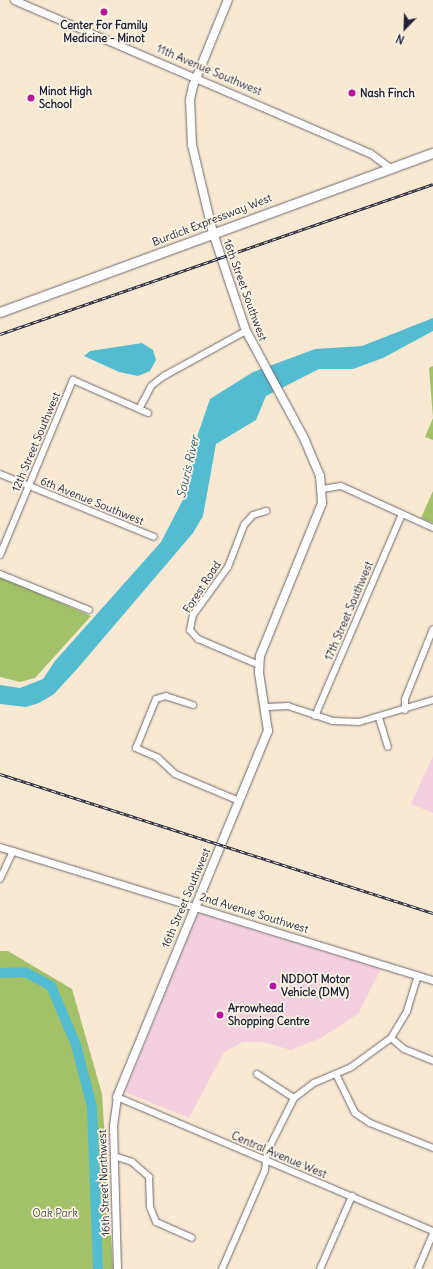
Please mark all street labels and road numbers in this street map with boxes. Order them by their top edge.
street label: 11th Avenue Southwest [154,42,264,98]
street label: Burdick Expressway West [150,191,274,249]
street label: 16th Street Southwest [220,237,270,343]
street label: 12th Street Southwest [9,390,63,494]
street label: 6th Avenue Southwest [38,474,146,528]
street label: Forest Road [180,559,224,615]
street label: 17th Street Southwest [322,559,376,663]
street label: 16th Street Southwest [159,846,213,950]
street label: 2nd Avenue Southwest [198,890,310,936]
street label: 16th Street Northwest [96,1129,112,1237]
street label: Central Avenue West [229,1129,329,1181]

